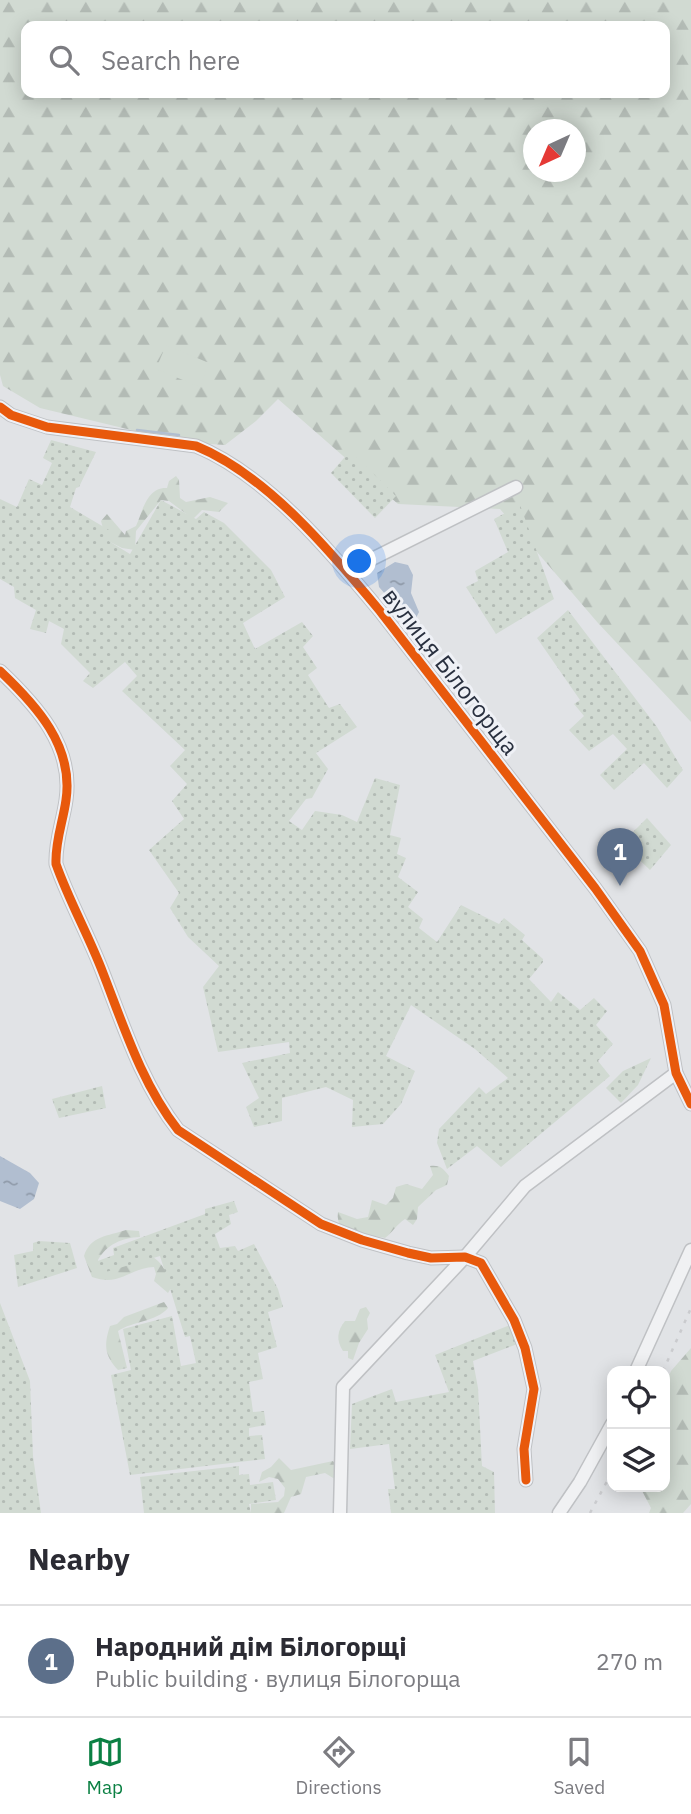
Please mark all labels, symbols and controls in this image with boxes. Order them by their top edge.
search box [21,21,670,98]
icon: search [45,41,83,79]
text: Search here [101,43,240,77]
north arrow [523,119,586,182]
your location [342,544,376,578]
street label: вулиця Білогорща [376,581,526,761]
pin: 1 [597,828,643,886]
map controls [607,1366,670,1492]
button: locate [607,1366,670,1429]
button: layers [607,1429,670,1492]
text: Nearby [28,1539,130,1578]
text: Народний дім Білогорщі [95,1629,407,1663]
text: 1 [44,1646,58,1676]
text: 270 m [596,1646,663,1676]
text: Public building · вулиця Білогорща [95,1663,461,1693]
tab: Map [86,1733,124,1799]
tab: Directions [295,1733,382,1799]
tab: Saved [554,1733,605,1799]

